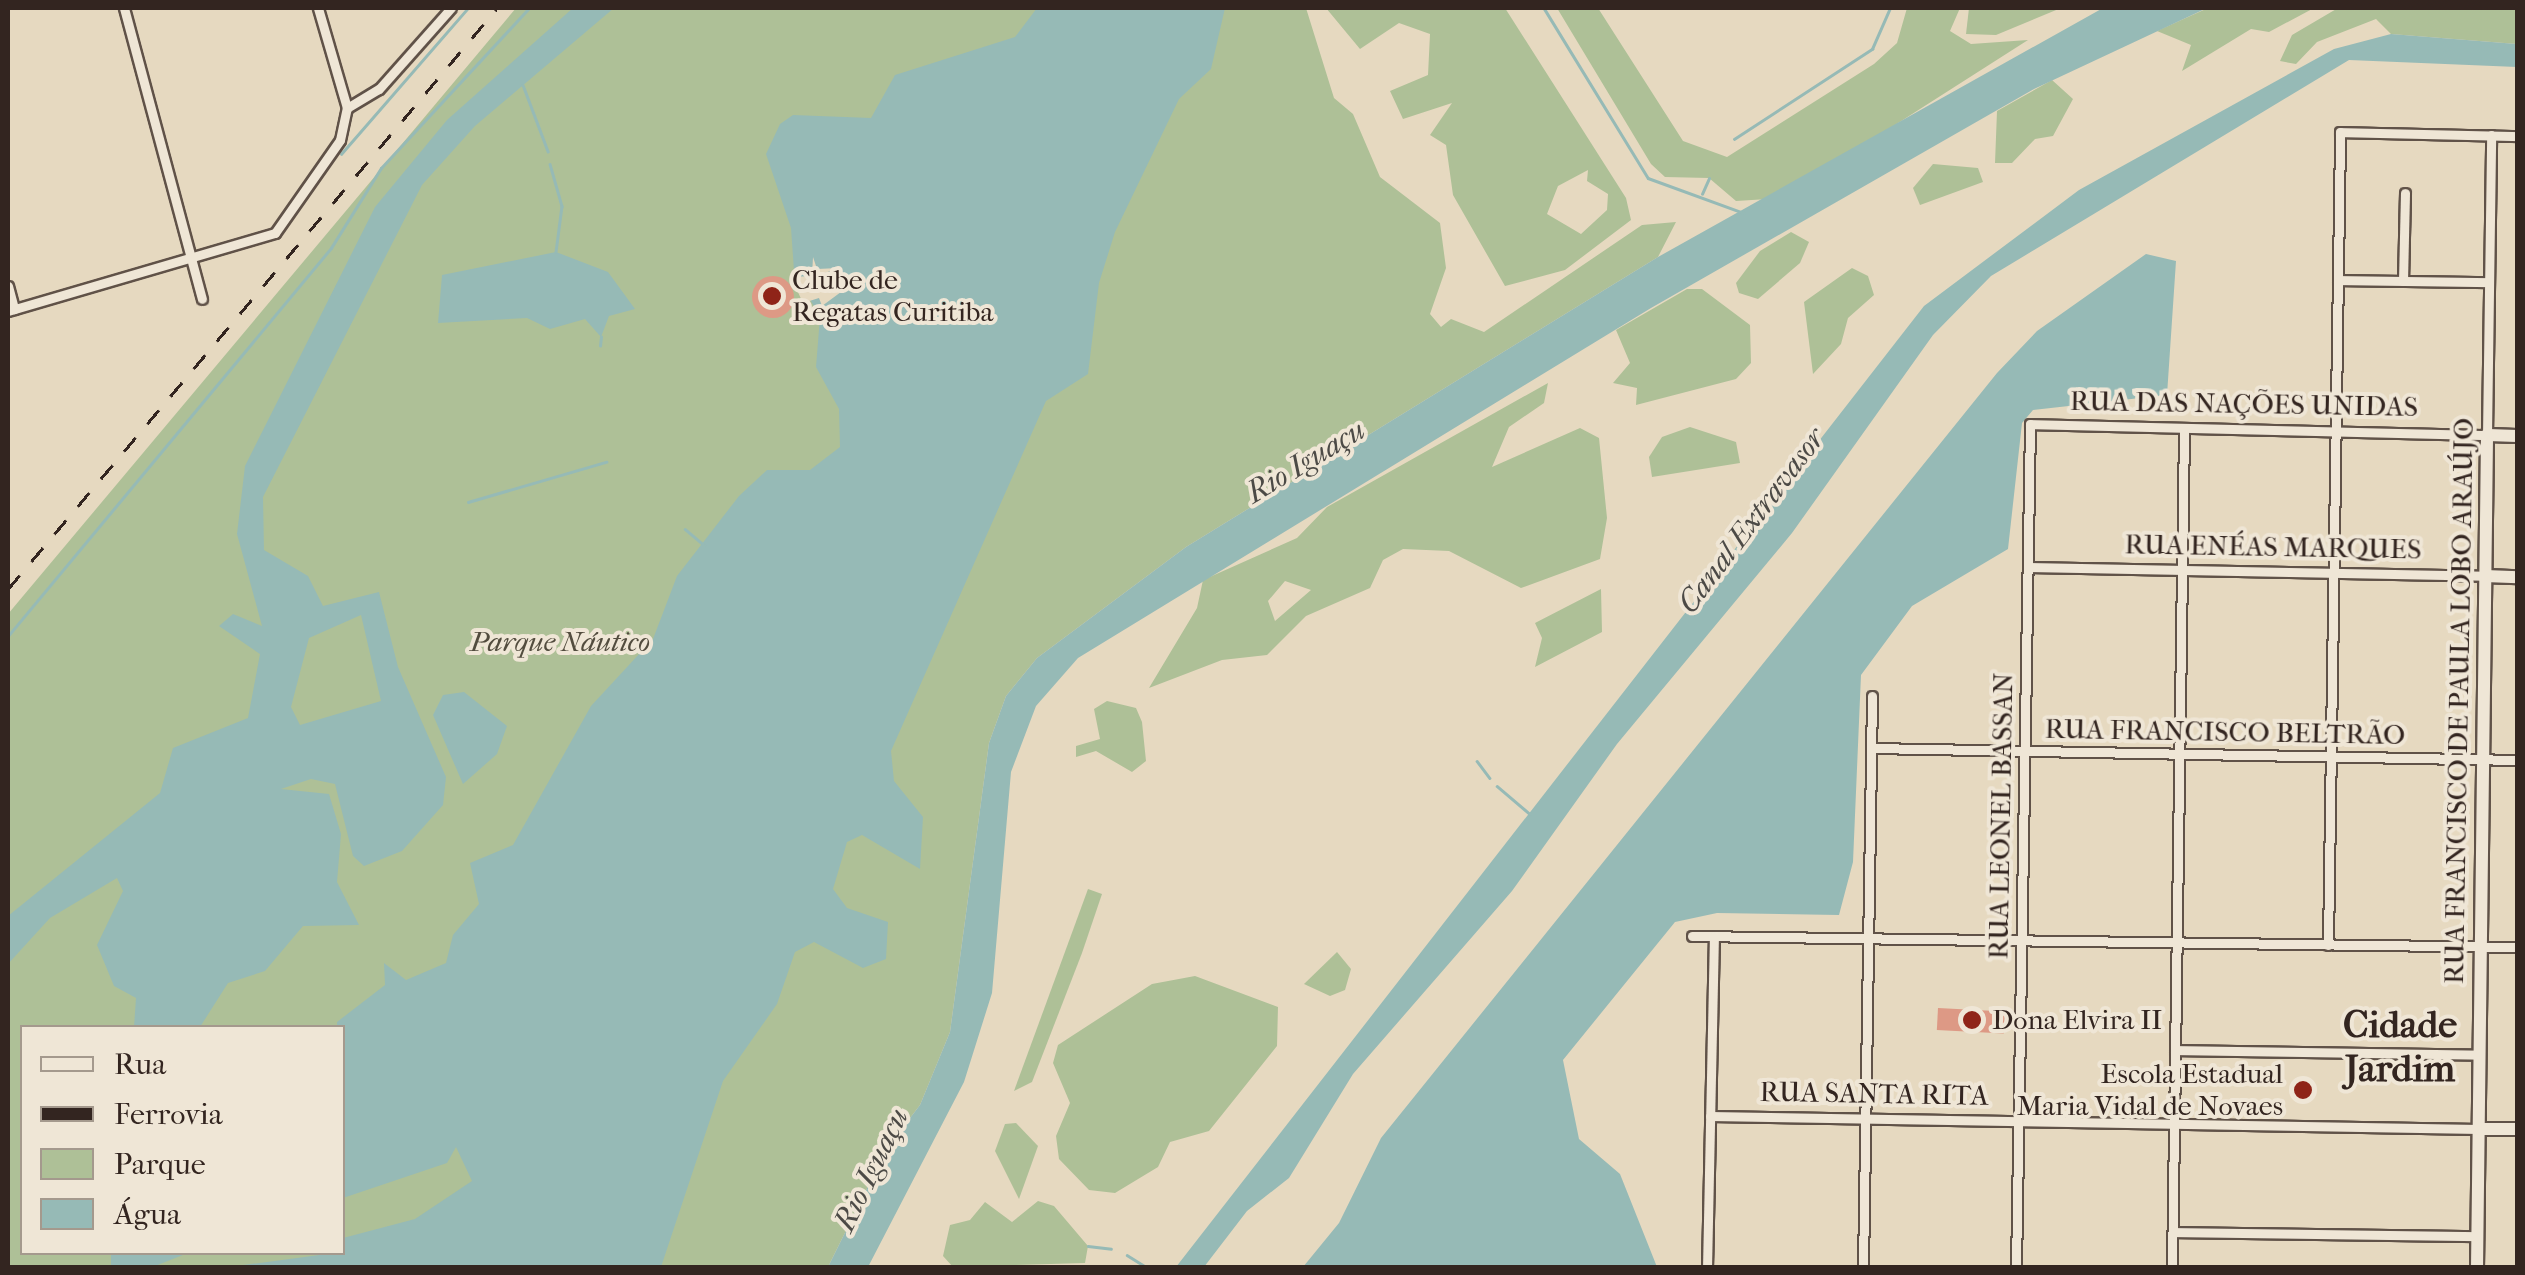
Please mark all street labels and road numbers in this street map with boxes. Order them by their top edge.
street label: RUA DAS NAÇÕES UNIDAS [2070,384,2418,424]
street label: RUA FRANCISCO DE PAULA LOBO ARAÚJO [2437,418,2481,984]
street label: RUA ENÉAS MARQUES [2124,528,2422,566]
street label: RUA LEONEL BASSAN [1982,672,2020,960]
street label: RUA FRANCISCO BELTRÃO [2044,712,2406,752]
street label: RUA SANTA RITA [1759,1075,1989,1113]

